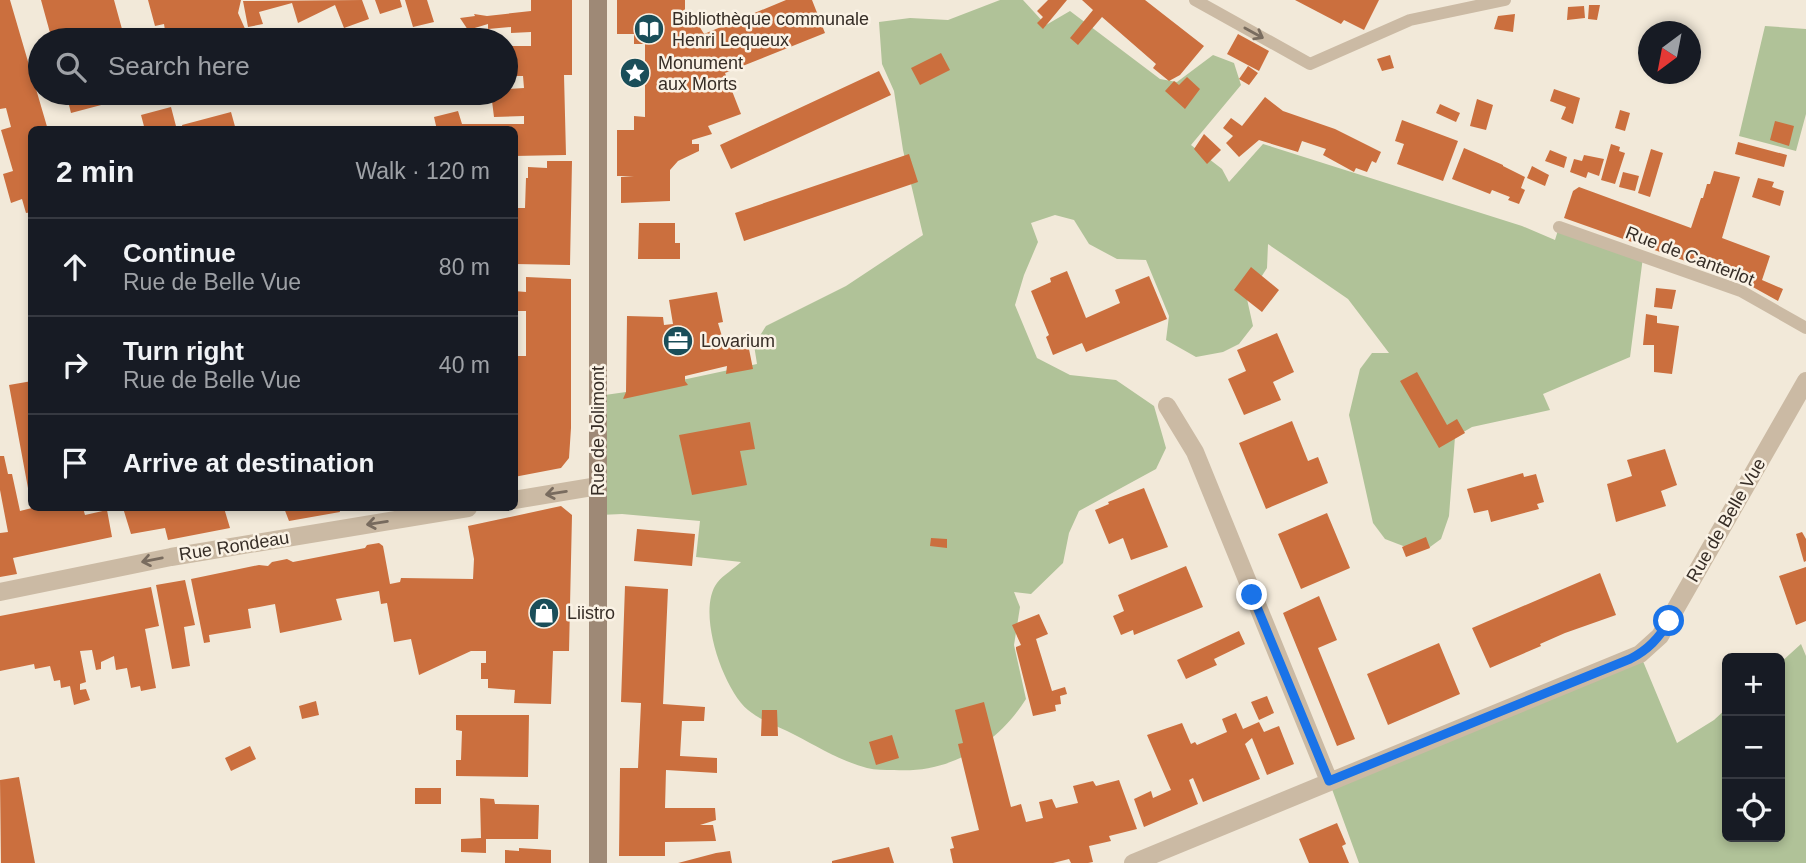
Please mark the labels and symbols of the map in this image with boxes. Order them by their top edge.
place label: Bibliothèque communale Henri Lequeux [672,9,869,50]
library icon: Bibliothèque communale Henri Lequeux [632,12,666,46]
north arrow [1638,21,1701,84]
one-way arrow [1244,26,1264,40]
place label: Monument aux Morts [658,53,743,94]
place icon: Monument aux Morts [618,56,652,90]
street label: Rue de Canterlot [1623,222,1757,290]
office icon: Lovarium [661,324,695,358]
place label: Lovarium [701,331,775,351]
street label: Rue de Jolimont [588,366,608,496]
street label: Rue de Belle Vue [1682,455,1770,585]
one-way arrow [546,487,568,500]
one-way arrow [366,517,389,530]
street label: Rue Rondeau [178,527,290,565]
one-way arrow [142,554,164,567]
route end [1236,579,1267,610]
shop icon: Liistro [527,596,561,630]
place label: Liistro [567,603,615,623]
route start [1653,605,1684,636]

